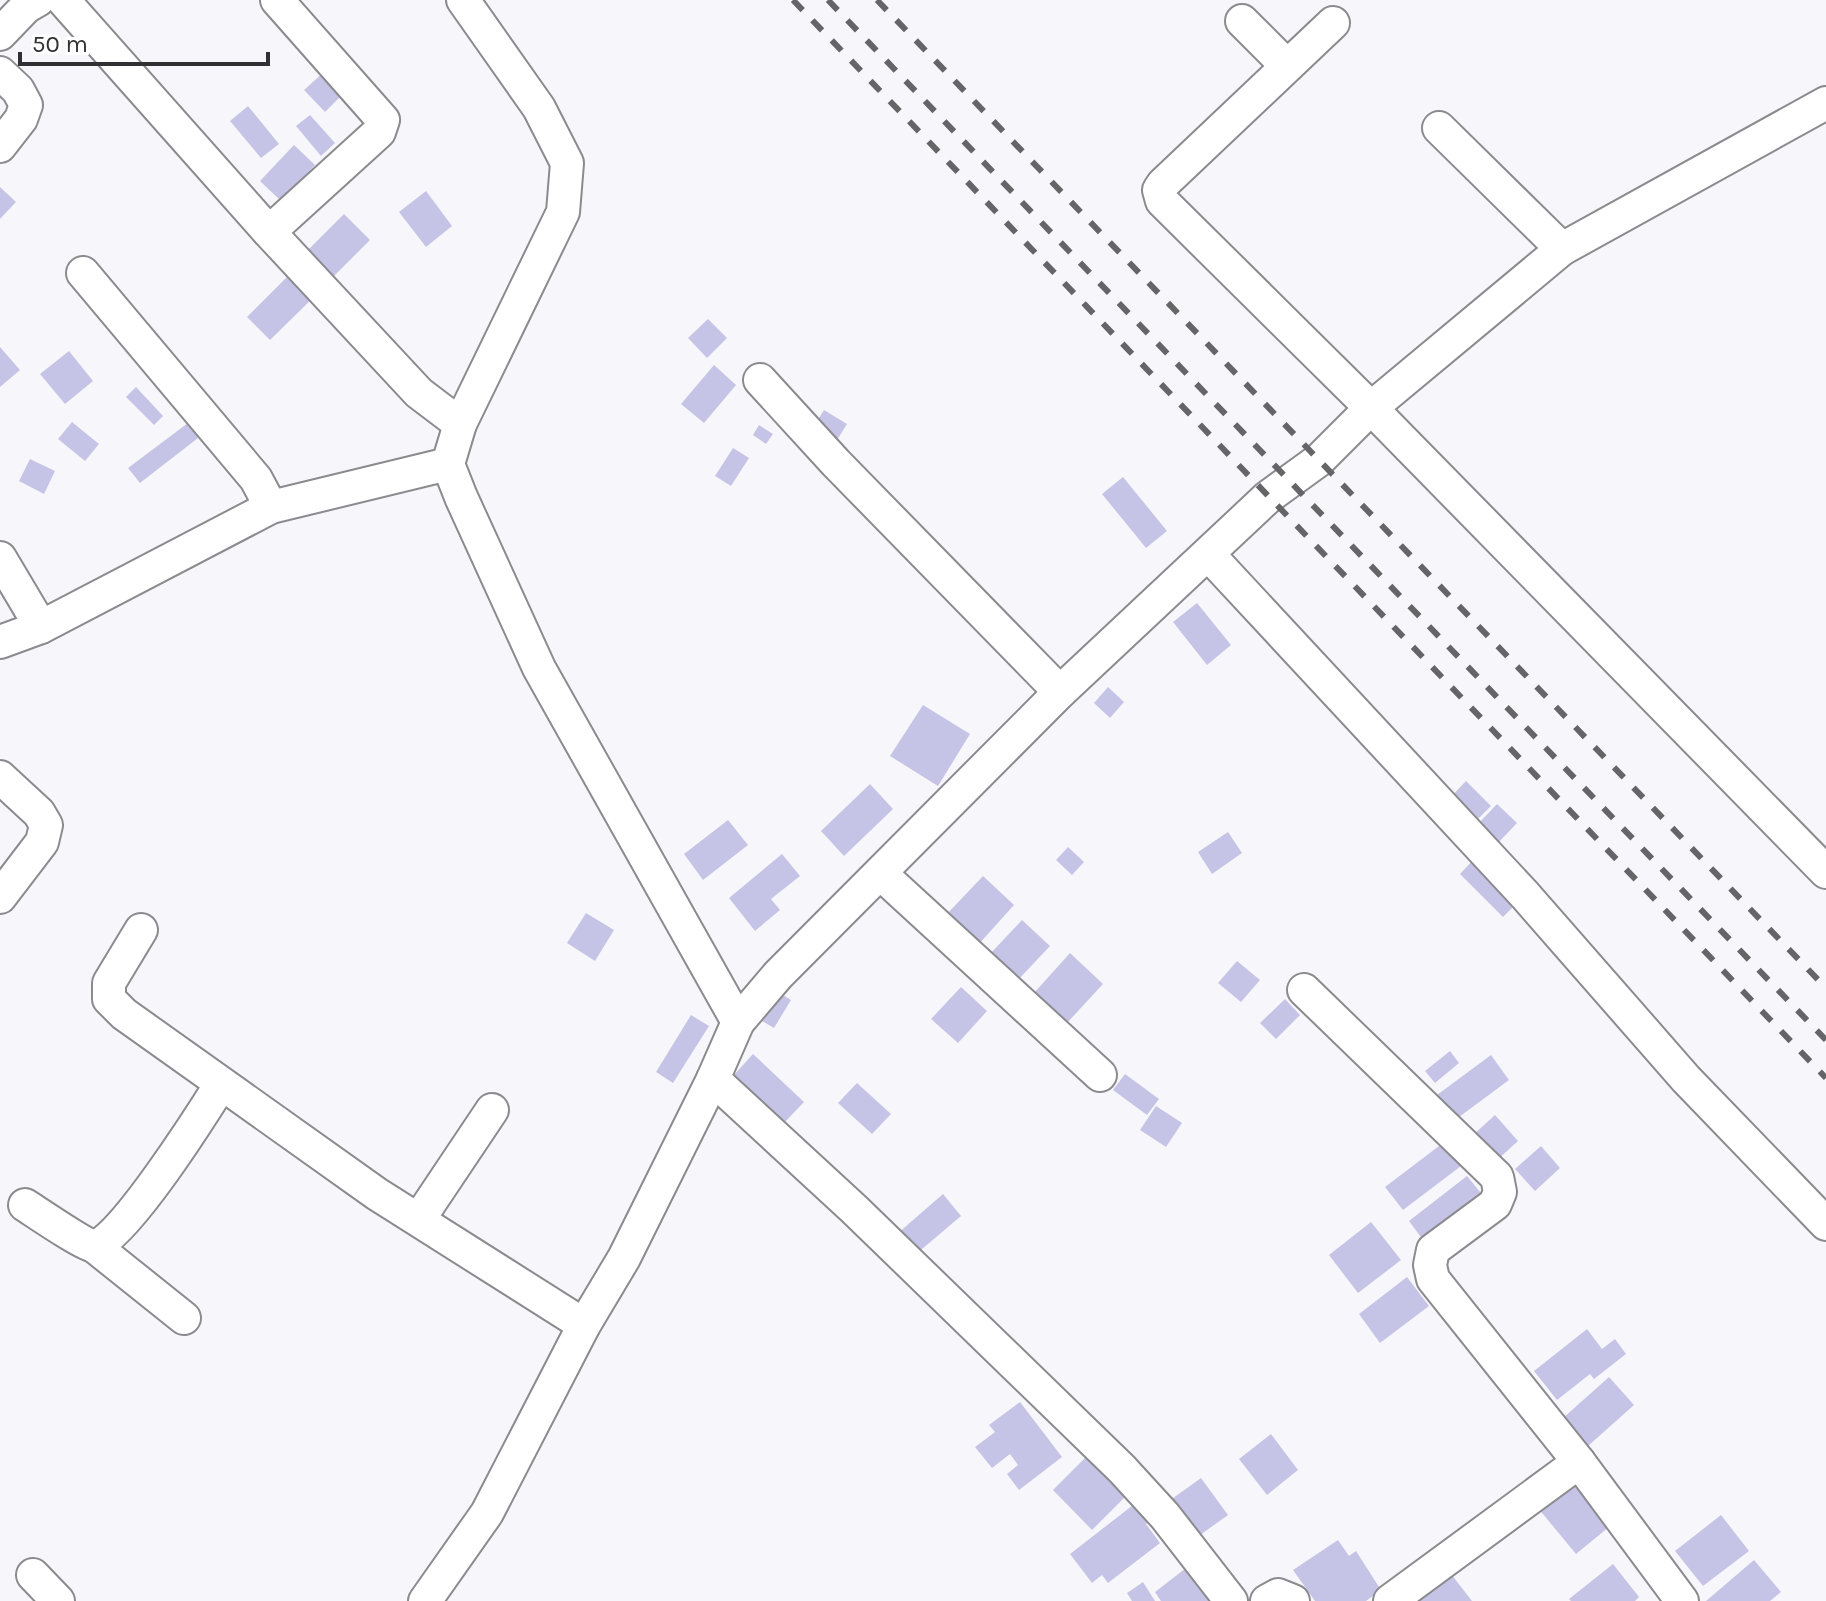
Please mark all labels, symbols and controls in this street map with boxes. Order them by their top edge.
scale bar [20,16,268,66]
text: 50 m [32,30,88,58]

